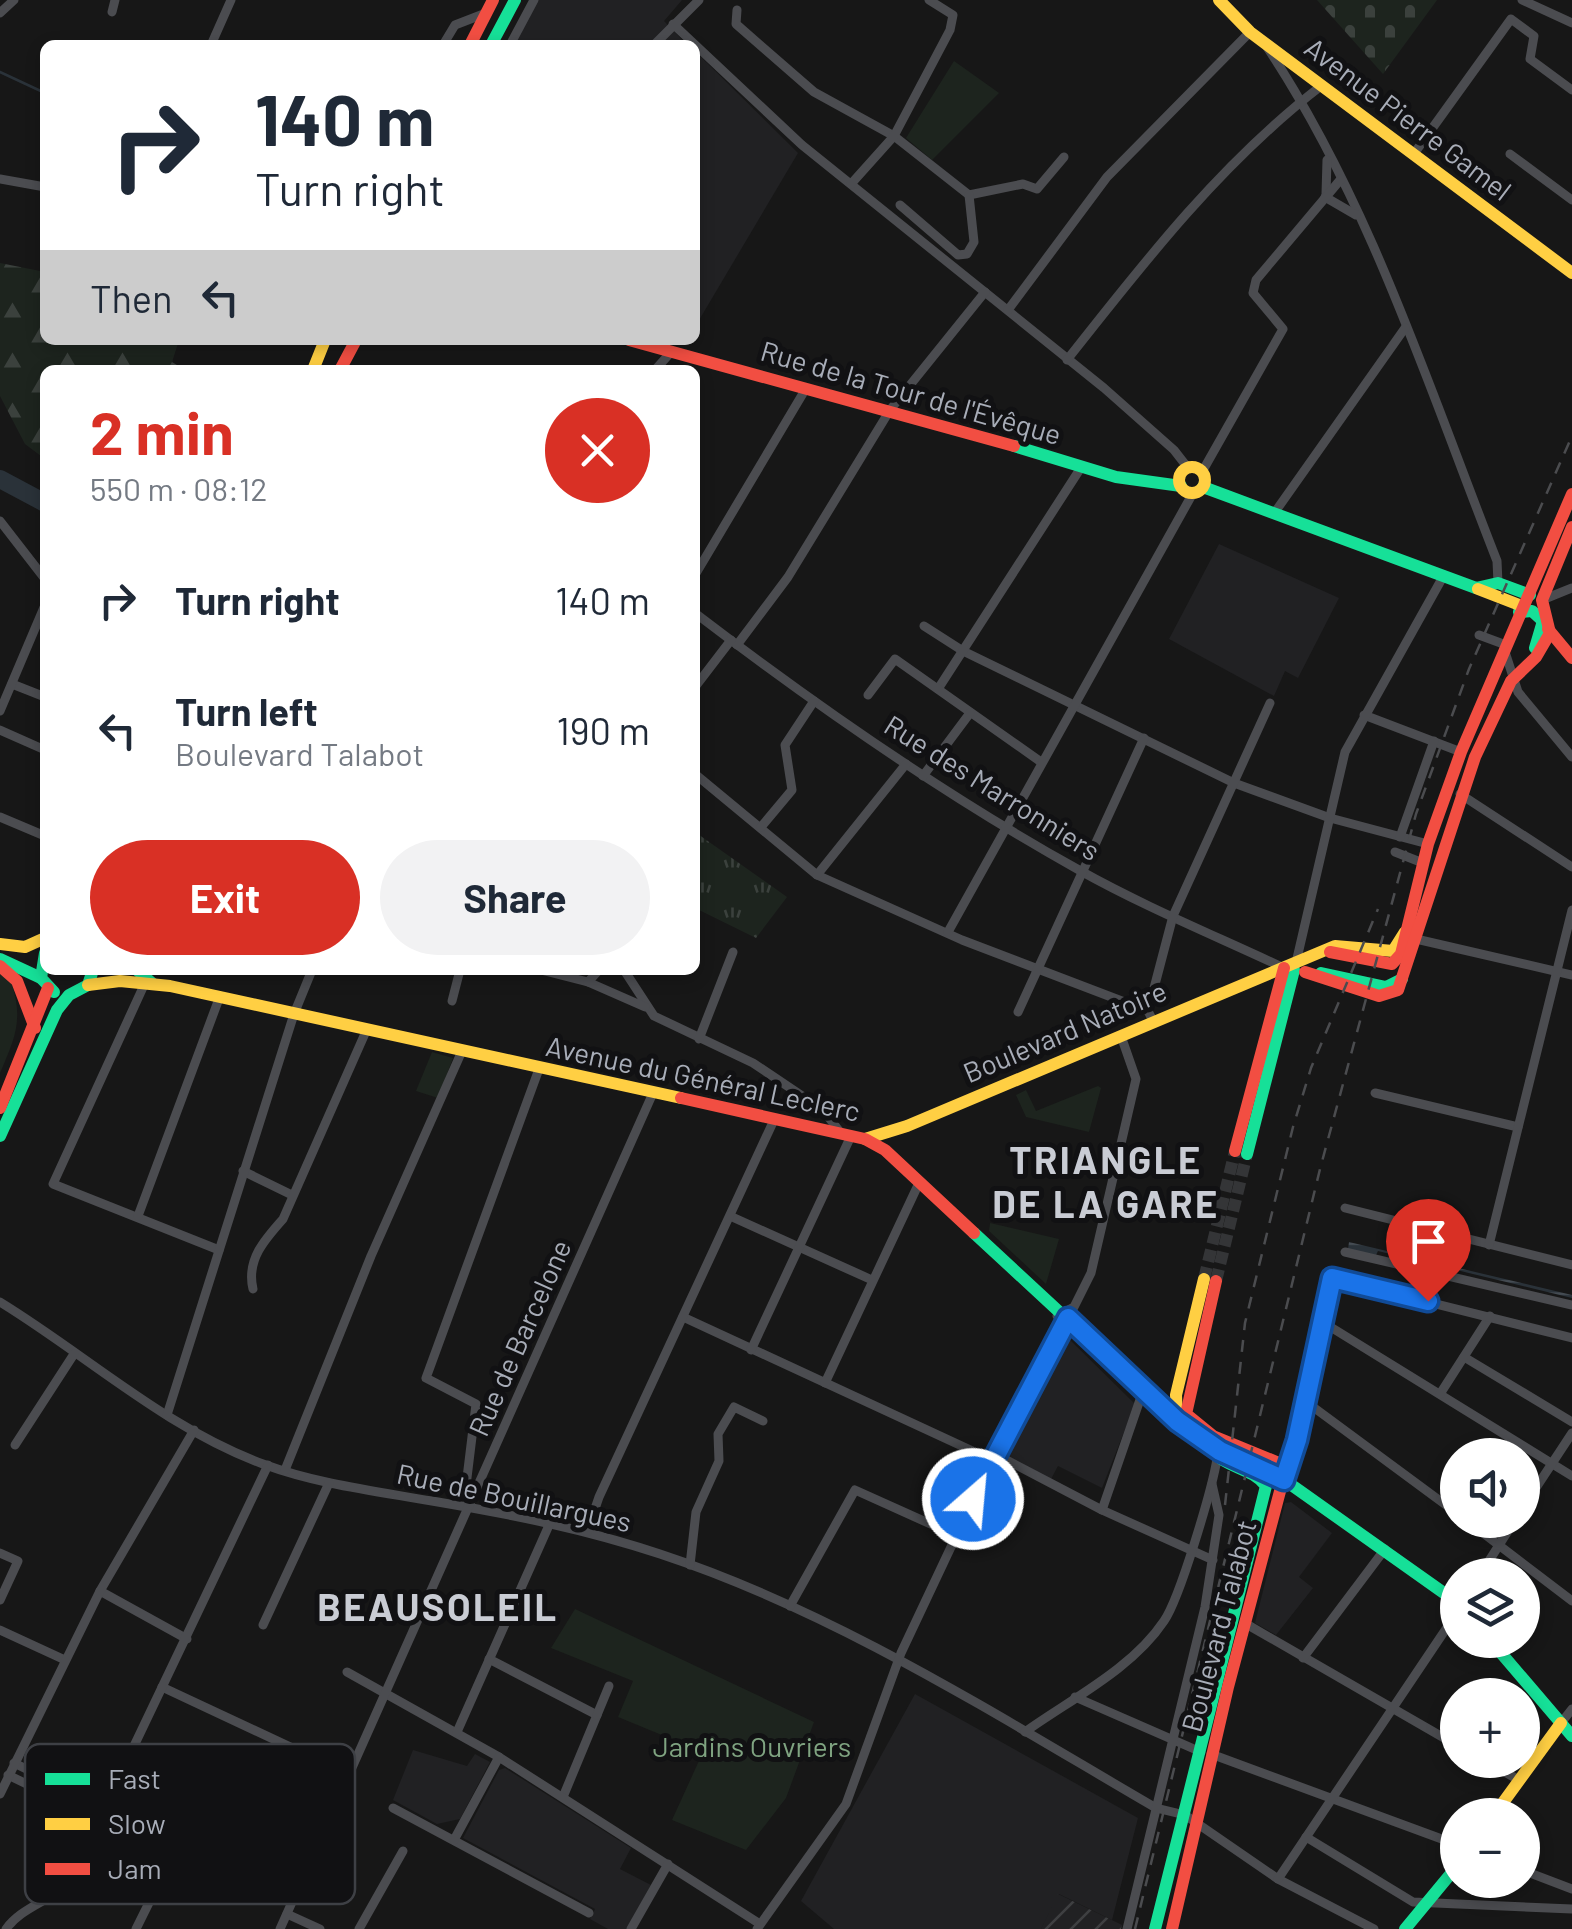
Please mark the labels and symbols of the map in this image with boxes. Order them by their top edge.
street label: Avenue Pierre Gamel [1299,30,1518,207]
street label: Rue de la Tour de l'Évêque [757,333,1065,451]
street label: Rue des Marronniers [879,707,1106,867]
street label: Boulevard Natoire [958,973,1171,1089]
street label: Avenue du Général Leclerc [543,1028,863,1128]
district label: TRIANGLE DE LA GARE [992,1136,1220,1226]
pin [1386,1199,1471,1302]
street label: Rue de Barcelone [461,1234,578,1441]
position arrow [921,1447,1025,1551]
street label: Rue de Bouillargues [394,1456,634,1538]
street label: Boulevard Talabot [1173,1516,1263,1735]
district label: BEAUSOLEIL [317,1583,559,1629]
park label: Jardins Ouvriers [653,1729,851,1763]
legend [25,1744,355,1904]
text: Fast [108,1761,161,1795]
text: Slow [108,1806,166,1840]
text: Jam [108,1851,162,1885]

